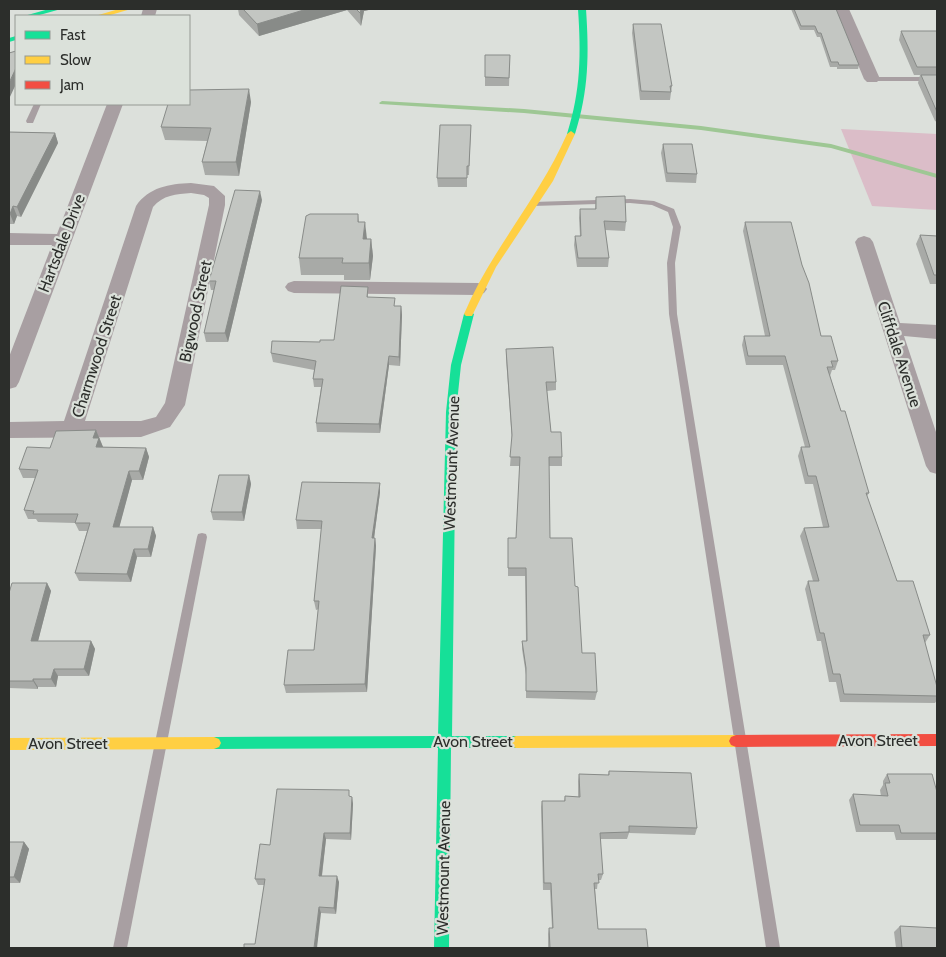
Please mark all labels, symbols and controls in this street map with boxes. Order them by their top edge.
legend [15,15,190,105]
text: Fast [60,26,85,44]
text: Slow [60,51,91,69]
text: Jam [59,76,84,94]
street label: Hartsdale Drive [34,191,89,295]
street label: Bigwood Street [175,258,216,364]
street label: Charmwood Street [68,292,125,420]
street label: Cliffdale Avenue [873,299,926,410]
street label: Westmount Avenue [440,395,463,531]
street label: Avon Street [838,731,918,750]
street label: Avon Street [433,732,513,751]
street label: Avon Street [28,734,108,753]
street label: Westmount Avenue [433,801,454,935]

